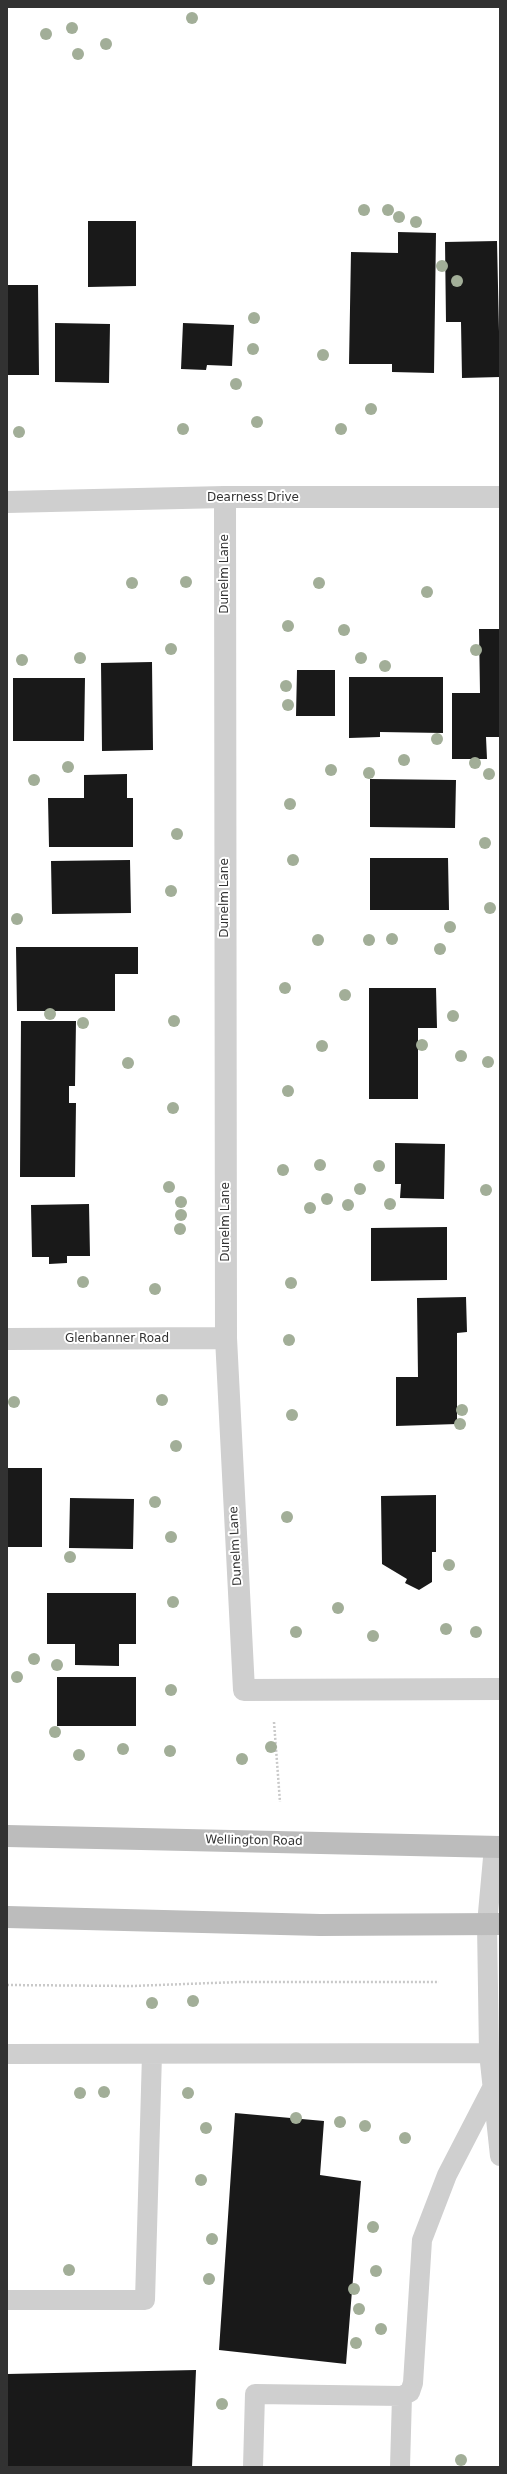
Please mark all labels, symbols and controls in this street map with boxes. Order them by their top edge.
street label: Dearness Drive [207,491,299,505]
street label: Dunelm Lane [218,534,232,614]
street label: Dunelm Lane [218,858,232,938]
street label: Dunelm Lane [219,1182,233,1262]
street label: Glenbanner Road [65,1332,169,1346]
street label: Dunelm Lane [227,1506,245,1586]
street label: Wellington Road [205,1833,303,1849]

